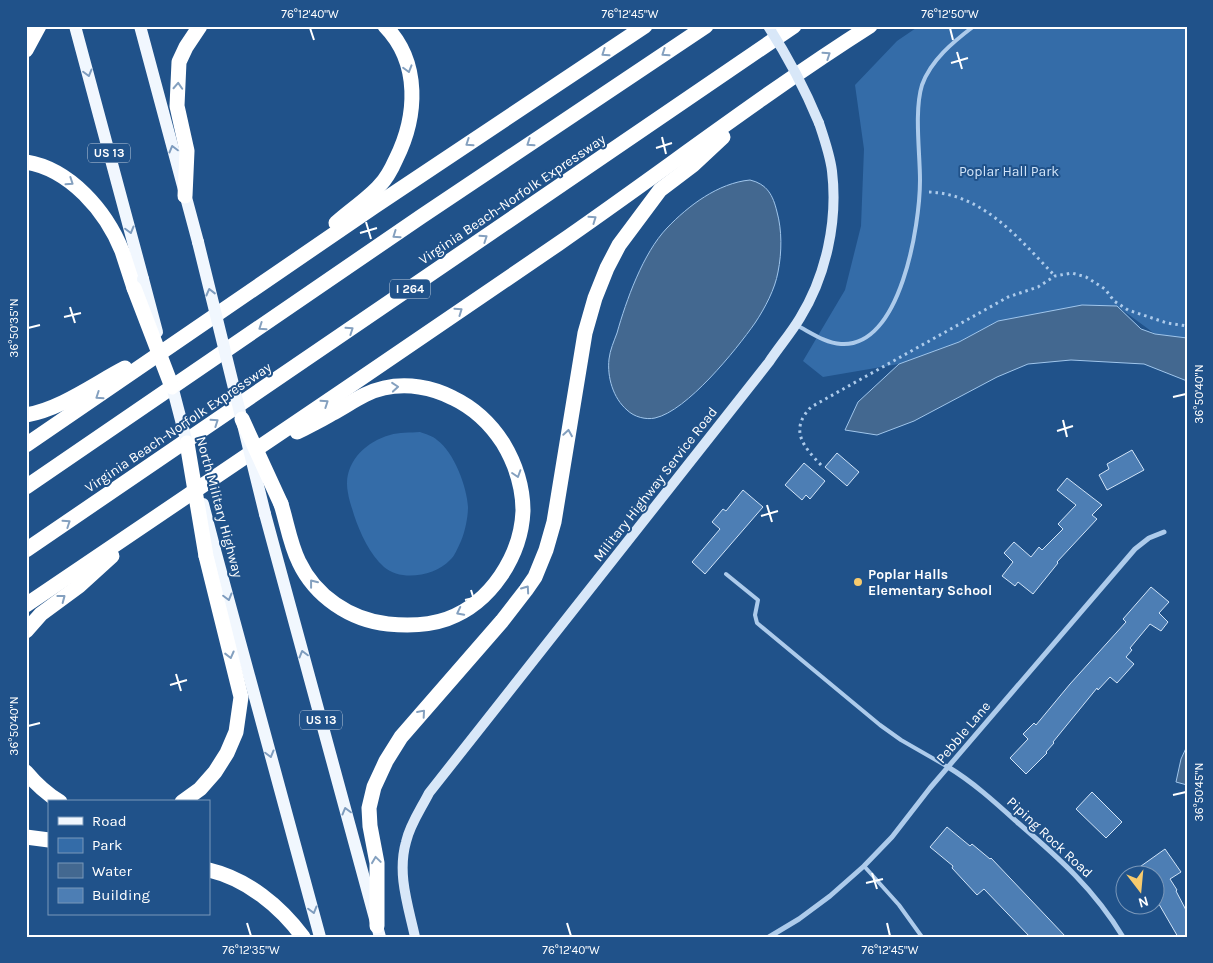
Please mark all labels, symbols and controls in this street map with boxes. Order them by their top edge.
text: 76°12'40"W [281,7,339,21]
text: 76°12'45"W [602,7,659,21]
text: 76°12'50"W [921,7,979,21]
one-way arrow [601,47,610,56]
one-way arrow [662,47,671,56]
one-way arrow [821,52,830,61]
one-way arrow [402,64,412,72]
one-way arrow [82,69,93,78]
one-way arrow [173,82,184,90]
street label: Virginia Beach-Norfolk Expressway [416,130,609,268]
one-way arrow [465,137,475,146]
one-way arrow [526,137,536,146]
road number: US 13 [88,144,130,162]
one-way arrow [168,146,178,154]
park label: Poplar Hall Park [959,163,1059,180]
one-way arrow [65,175,74,185]
one-way arrow [587,216,597,225]
one-way arrow [124,226,135,235]
one-way arrow [392,228,401,238]
one-way arrow [478,235,487,244]
road number: I 264 [390,280,430,298]
one-way arrow [205,288,215,296]
text: 36°50'35"N [7,298,21,358]
one-way arrow [454,308,463,317]
one-way arrow [258,320,267,330]
one-way arrow [344,327,353,336]
street label: Virginia Beach-Norfolk Expressway [82,358,275,496]
text: 36°50'40"N [1192,364,1206,424]
one-way arrow [392,381,400,392]
one-way arrow [95,390,104,399]
one-way arrow [320,400,329,409]
street label: Military Highway Service Road [590,404,721,565]
one-way arrow [210,418,219,428]
one-way arrow [563,429,573,438]
street label: North Military Highway [192,435,247,580]
one-way arrow [511,469,521,478]
one-way arrow [61,520,70,529]
place label: Poplar Halls Elementary School [868,566,992,599]
marker: Poplar Halls Elementary School [852,576,864,588]
one-way arrow [310,580,318,589]
one-way arrow [520,585,529,594]
one-way arrow [222,592,233,601]
one-way arrow [56,595,66,604]
one-way arrow [456,606,465,616]
one-way arrow [224,650,235,659]
one-way arrow [299,651,309,659]
text: 36°50'40"N [7,696,21,756]
street label: Pebble Lane [932,698,994,767]
road number: US 13 [300,710,342,730]
one-way arrow [416,710,425,719]
one-way arrow [265,749,275,757]
text: 36°50'45"N [1192,763,1206,821]
street label: Piping Rock Road [1003,793,1096,881]
legend [48,800,210,916]
one-way arrow [341,807,352,815]
text: Road [92,812,127,830]
text: Park [92,836,122,854]
one-way arrow [371,855,382,863]
text: Water [92,862,133,880]
north arrow [1116,866,1166,916]
text: Building [92,886,150,904]
text: N [1136,892,1151,912]
one-way arrow [307,906,317,914]
text: 76°12'35"W [222,943,280,957]
text: 76°12'40"W [542,943,600,957]
text: 76°12'45"W [862,943,919,957]

